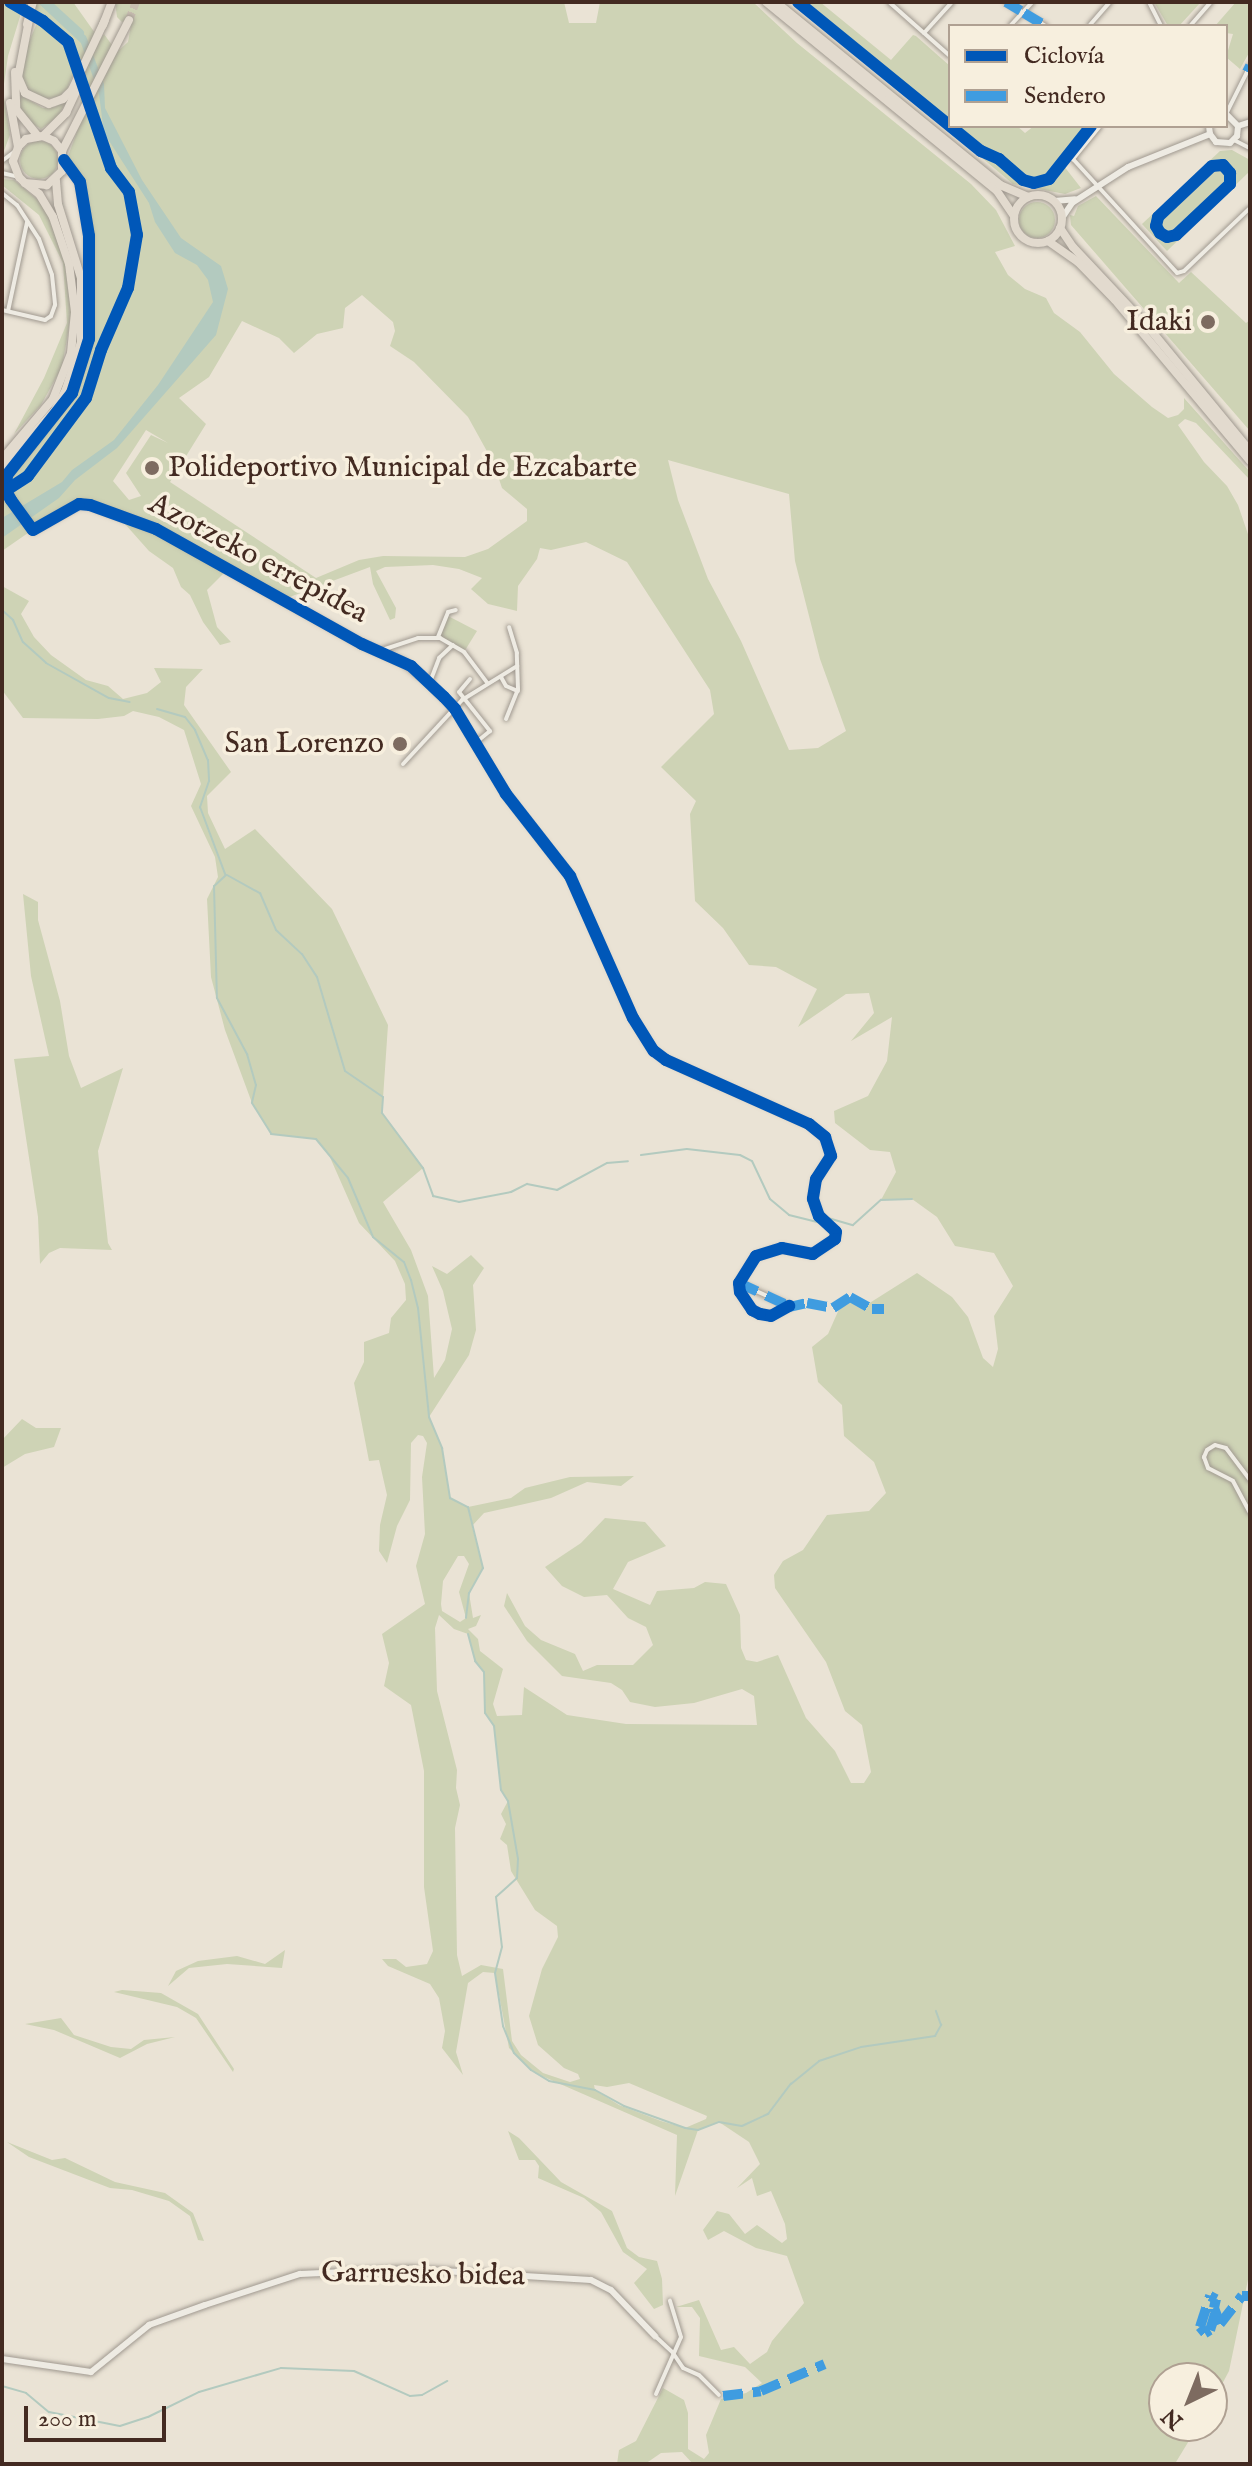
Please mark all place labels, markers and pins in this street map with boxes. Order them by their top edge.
place label: Idaki [1126,304,1192,340]
marker: Idaki [1199,313,1217,331]
place label: Polideportivo Municipal de Ezcabarte [168,450,637,486]
marker: Polideportivo Municipal de Ezcabarte [143,459,161,477]
place label: San Lorenzo [225,726,384,762]
marker: San Lorenzo [391,735,409,753]

